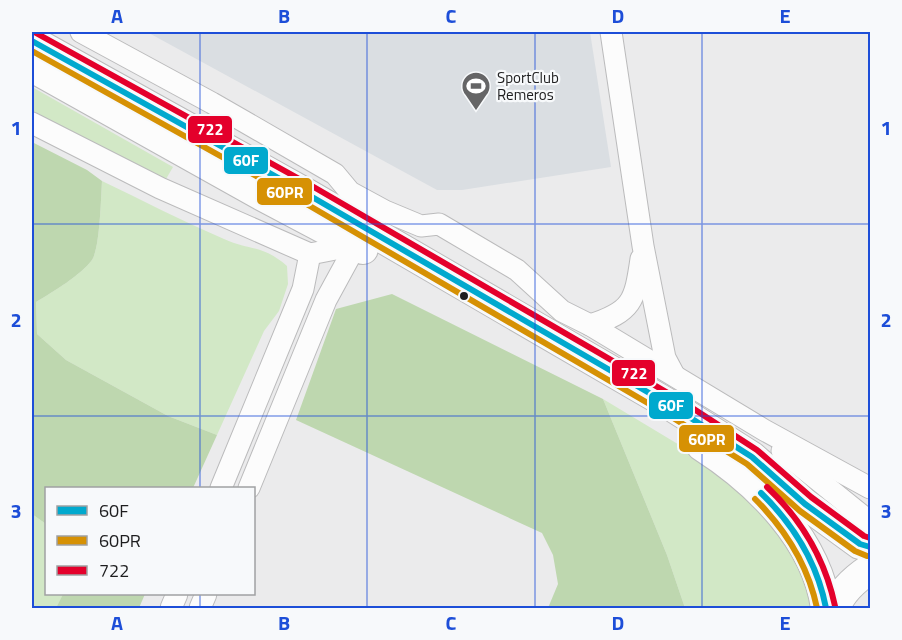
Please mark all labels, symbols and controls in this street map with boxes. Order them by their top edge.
text: A [111,0,123,31]
text: B [278,0,290,31]
text: C [446,0,457,31]
text: D [612,0,624,31]
text: E [779,0,791,31]
place label: SportClub Remeros [497,66,559,106]
sports icon: SportClub Remeros [460,70,492,112]
text: 1 [10,112,22,143]
text: 1 [880,112,892,143]
line badge: 722 [187,115,233,144]
text: 722 [197,117,223,141]
line badge: 60F [223,146,269,175]
text: 60F [233,148,260,172]
line badge: 60PR [256,177,313,206]
text: 60PR [266,180,304,204]
unlabelled marker [458,290,470,302]
text: 2 [10,304,22,335]
text: 2 [880,304,892,335]
line badge: 722 [611,359,656,387]
text: 722 [621,361,647,385]
line badge: 60F [648,391,694,420]
text: 60F [658,393,685,417]
line badge: 60PR [678,424,735,453]
text: 60PR [688,427,726,451]
legend [45,487,255,595]
text: 3 [10,495,22,526]
text: 3 [880,495,892,526]
text: 60F [99,497,129,524]
text: 60PR [99,527,141,554]
text: 722 [99,557,129,584]
text: A [111,607,123,638]
text: B [278,607,290,638]
text: C [446,607,457,638]
text: D [612,607,624,638]
text: E [779,607,791,638]

